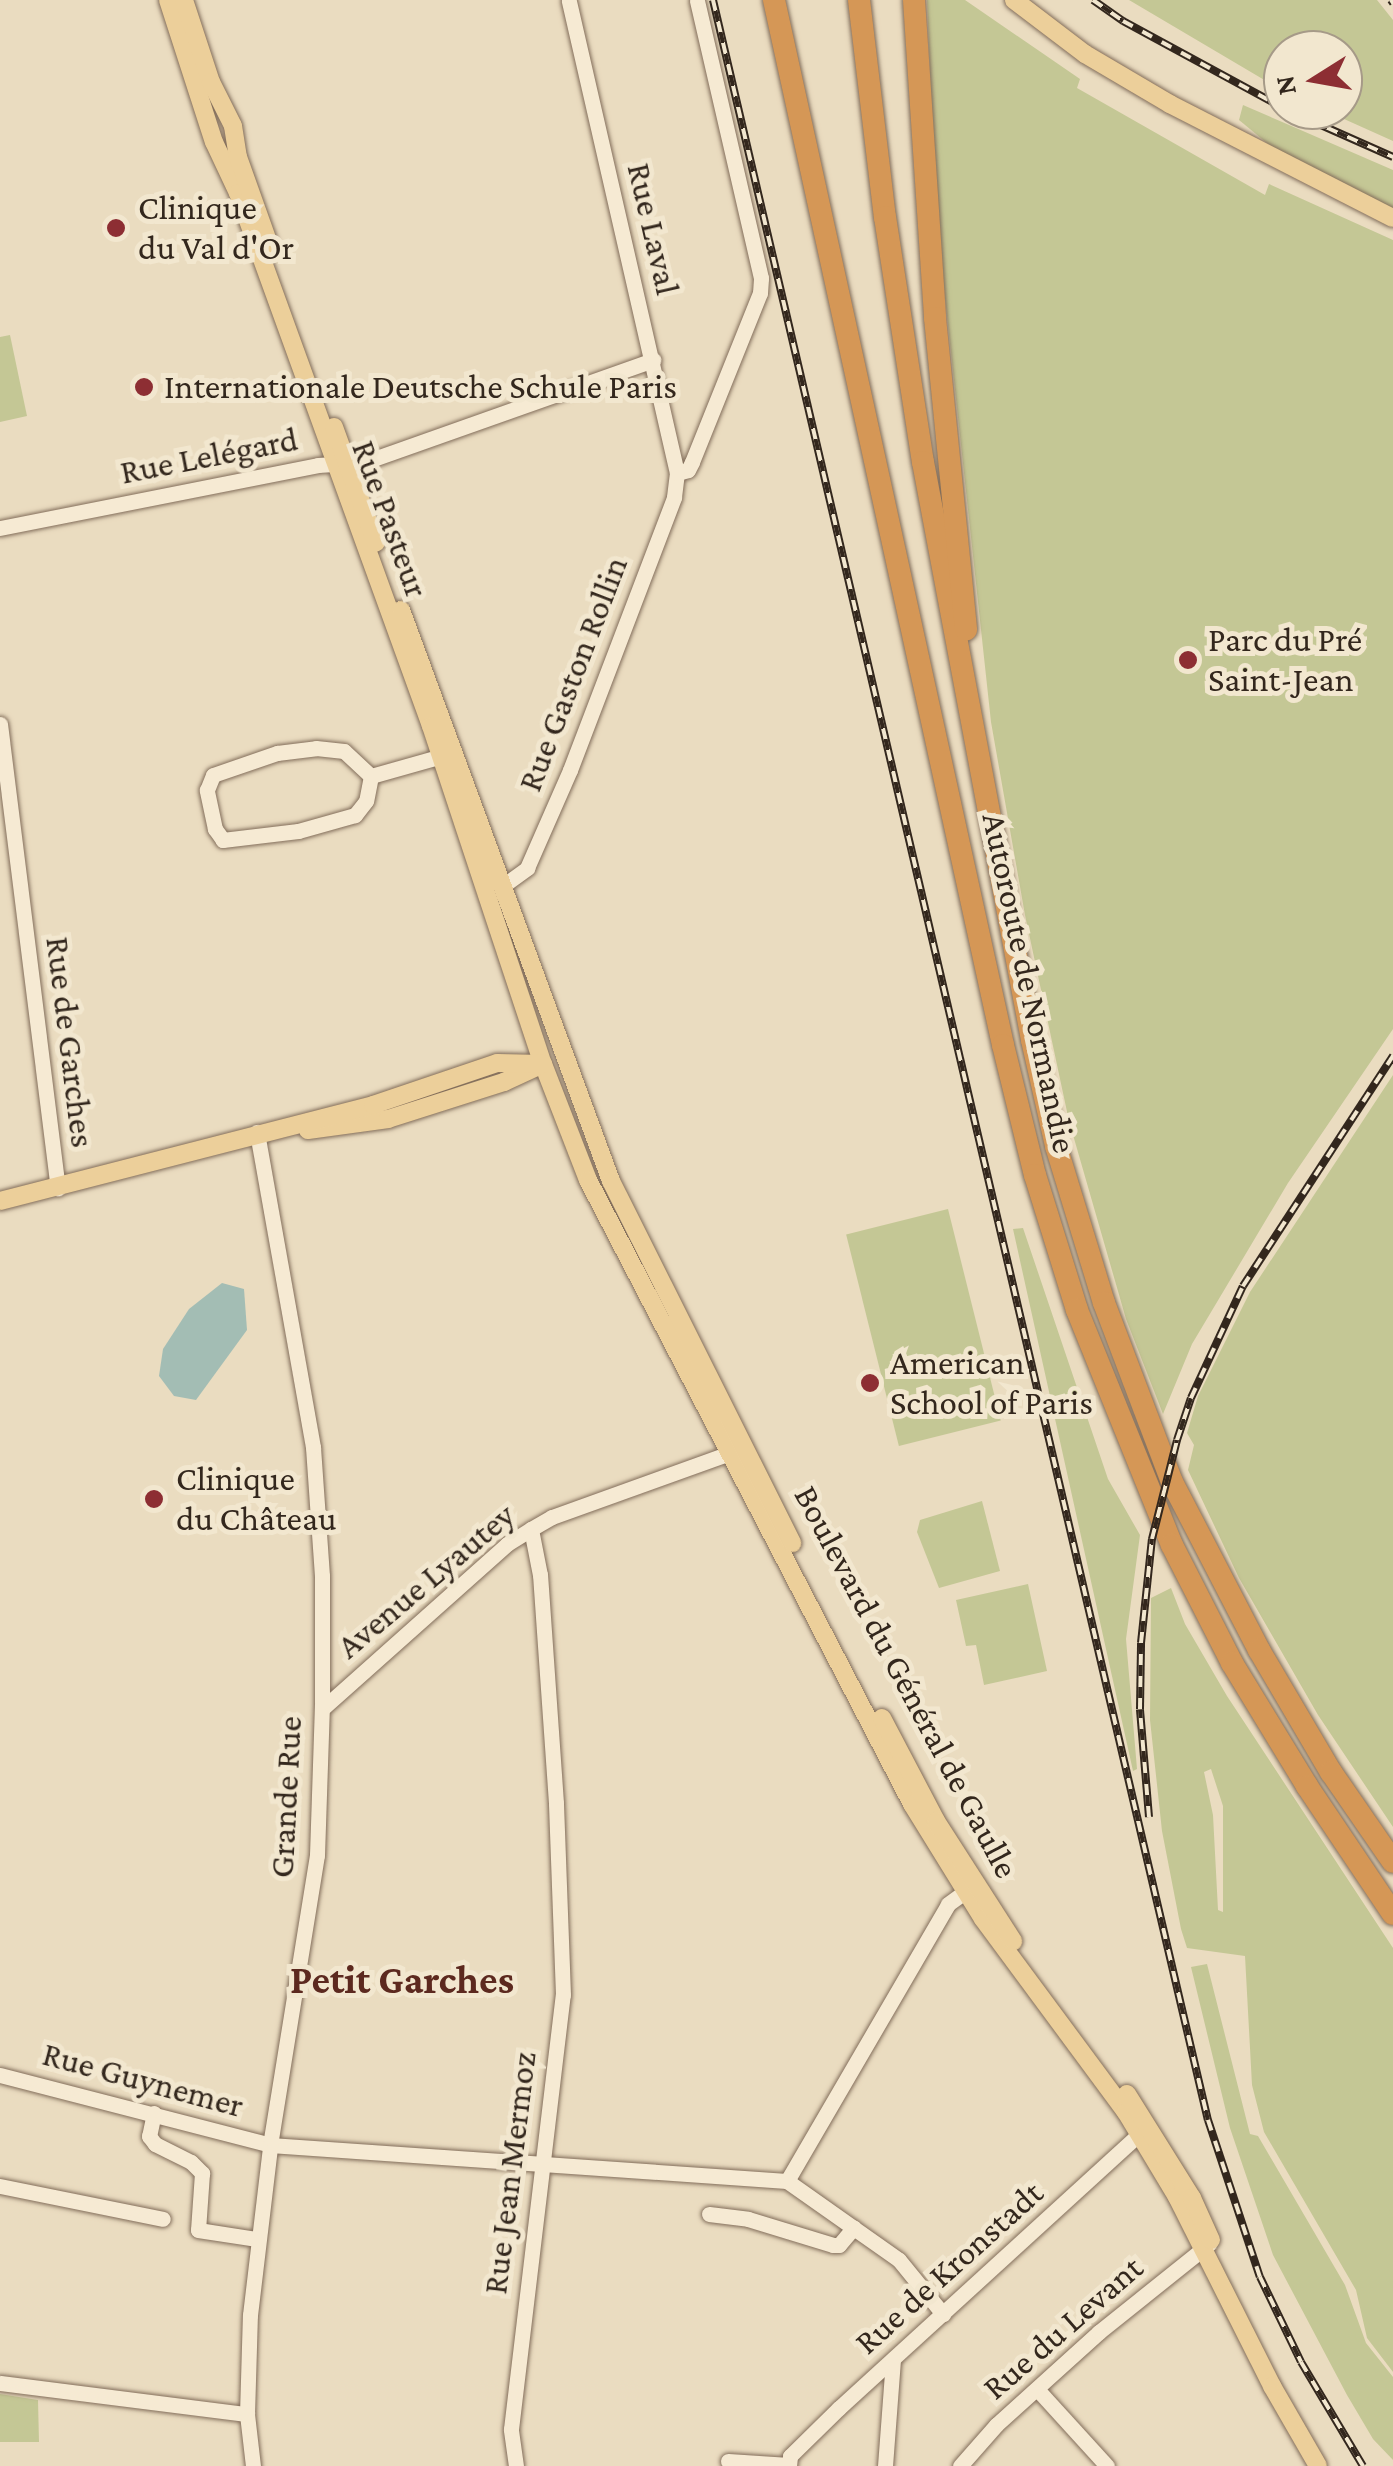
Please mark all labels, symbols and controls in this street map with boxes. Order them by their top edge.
north arrow [1263,30,1363,130]
text: N [1268,73,1302,98]
street label: Rue Laval [617,159,689,299]
place label: Clinique du Val d'Or [138,187,294,269]
marker: Clinique du Val d'Or [103,215,129,241]
place label: Internationale Deutsche Schule Paris [164,366,677,408]
marker: Internationale Deutsche Schule Paris [133,376,155,398]
street label: Rue Lelégard [117,418,301,494]
street label: Rue Pasteur [342,435,438,603]
street label: Rue Gaston Rollin [509,551,637,797]
place label: Parc du Pré Saint-Jean [1208,619,1362,701]
marker: Parc du Pré Saint-Jean [1177,649,1199,671]
street label: Autoroute de Normandie [972,809,1086,1157]
street label: Rue de Garches [36,934,104,1150]
place label: American School of Paris [890,1342,1093,1424]
marker: American School of Paris [859,1372,881,1394]
place label: Clinique du Château [176,1458,337,1540]
street label: Boulevard du Général de Gaulle [785,1479,1027,1885]
marker: Clinique du Château [141,1486,167,1512]
street label: Avenue Lyautey [328,1494,524,1668]
street label: Grande Rue [261,1715,311,1879]
district label: Petit Garches [290,1956,514,2004]
street label: Rue Guynemer [38,2033,248,2127]
street label: Rue Jean Mermoz [474,2049,546,2297]
street label: Rue de Kronstadt [846,2172,1052,2364]
street label: Rue du Levant [974,2247,1152,2409]

